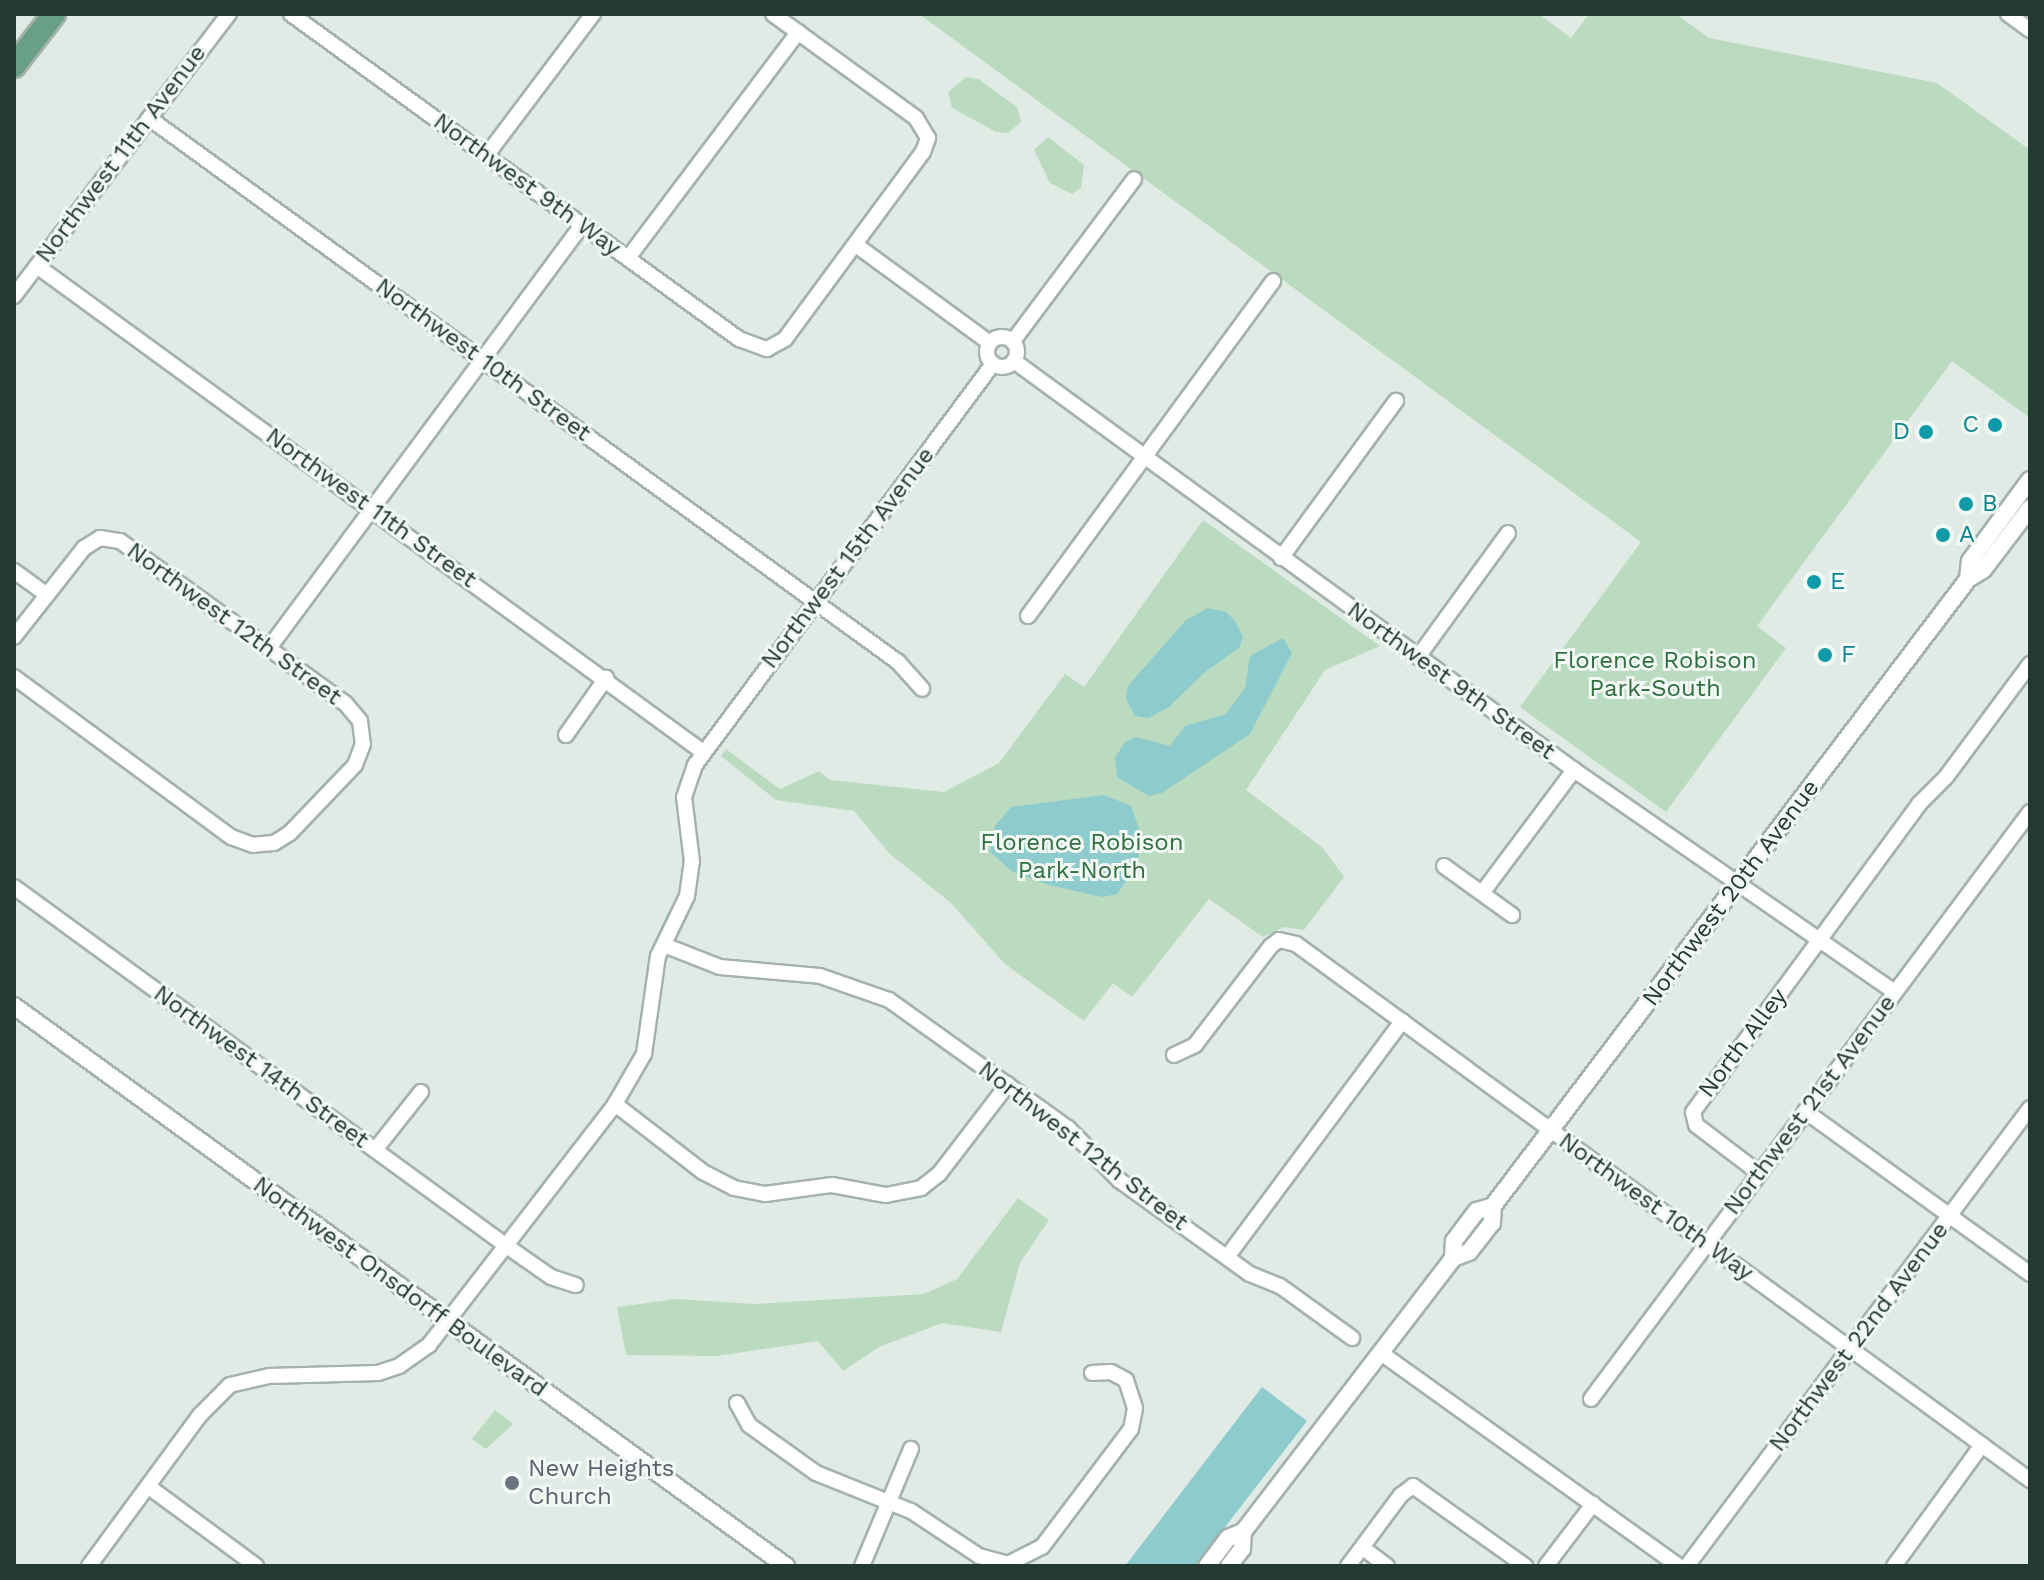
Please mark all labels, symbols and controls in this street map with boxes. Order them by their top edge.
street label: Northwest 11th Avenue [29,39,213,269]
street label: Northwest 9th Way [427,107,627,263]
street label: Northwest 10th Street [370,272,596,448]
place label: C [1963,411,1979,439]
marker: C [1986,416,2004,434]
place label: D [1893,418,1910,446]
street label: Northwest 11th Street [260,422,482,594]
marker: D [1917,423,1935,441]
street label: Northwest 15th Avenue [755,441,941,675]
place label: B [1982,490,1998,518]
marker: B [1957,495,1975,513]
place label: A [1959,521,1975,549]
marker: A [1934,526,1952,544]
street label: Northwest 12th Street [121,536,347,712]
place label: E [1830,568,1845,596]
marker: E [1805,573,1823,591]
street label: Northwest 9th Street [1341,596,1561,766]
place label: F [1841,641,1856,669]
marker: F [1816,646,1834,664]
park label: Florence Robison Park-South [1553,647,1757,703]
street label: Northwest 20th Avenue [1636,774,1826,1012]
park label: Florence Robison Park-North [980,829,1184,885]
street label: Northwest 14th Street [148,979,374,1155]
street label: North Alley [1692,982,1794,1104]
street label: Northwest 21st Avenue [1718,989,1902,1221]
street label: Northwest 12th Street [972,1055,1194,1237]
street label: Northwest 10th Way [1553,1126,1759,1288]
street label: Northwest Onsdorff Boulevard [247,1170,553,1404]
street label: Northwest 22nd Avenue [1763,1216,1955,1458]
place label: New Heights Church [528,1455,675,1511]
marker: New Heights Church [503,1474,521,1492]

